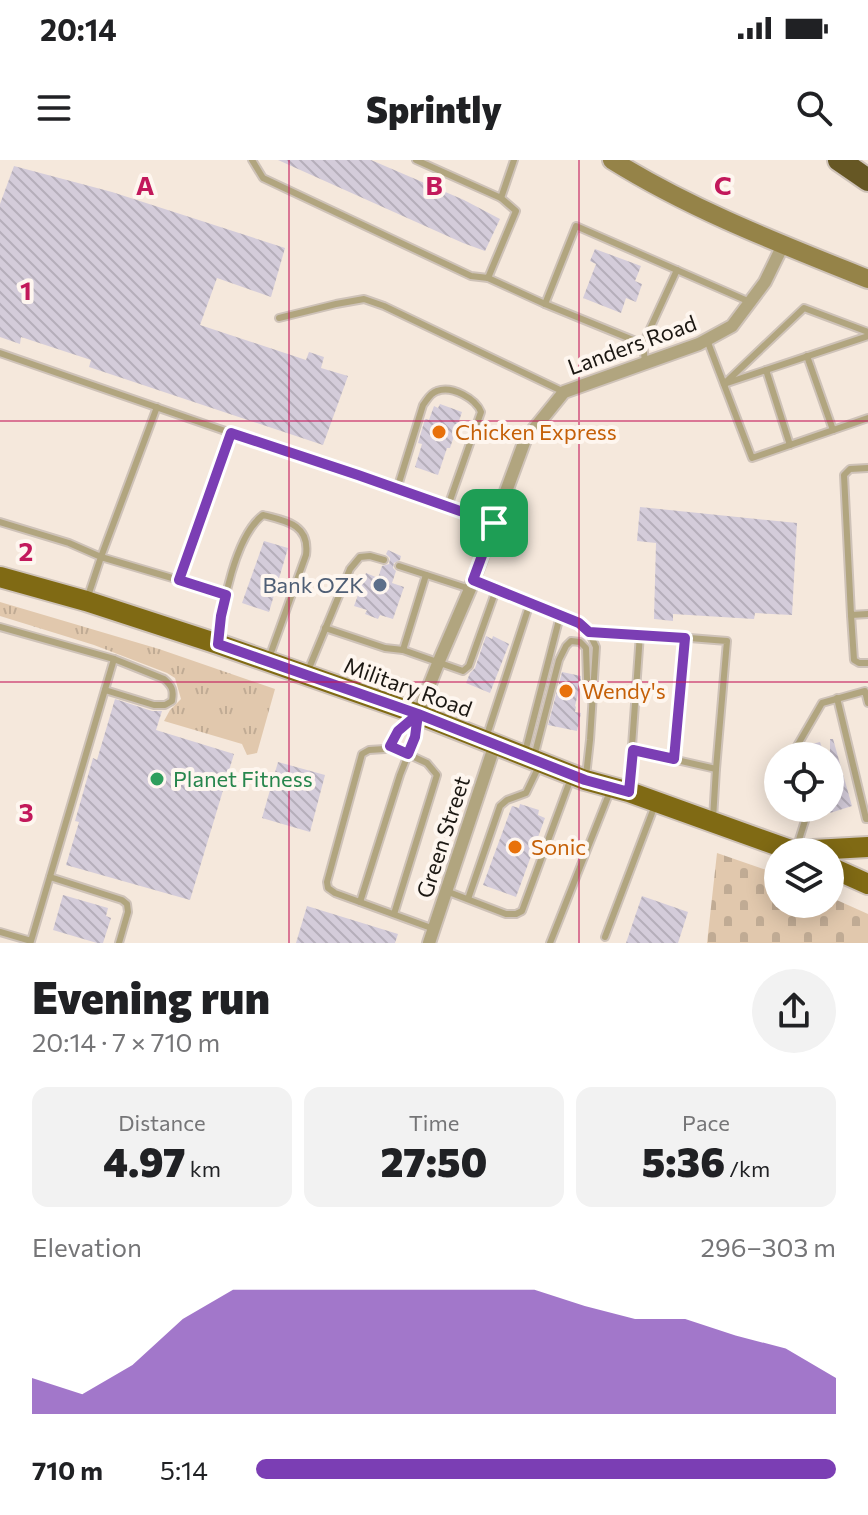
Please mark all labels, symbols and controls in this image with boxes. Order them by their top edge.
text: 20:14 [40,10,117,47]
icon: menu [32,86,76,130]
text: Sprintly [366,86,502,130]
icon: search [792,86,836,130]
text: A [136,169,155,200]
text: B [425,169,443,200]
text: C [714,169,732,200]
text: 1 [20,274,32,305]
street label: Landers Road [564,309,700,380]
place label: Chicken Express [455,418,617,445]
marker: Chicken Express [430,423,448,441]
pin [460,489,528,557]
icon: arrive [472,501,516,545]
text: 2 [19,535,33,566]
place label: Bank OZK [262,571,364,598]
marker: Bank OZK [371,576,389,594]
street label: Military Road [340,651,476,722]
place label: Wendy's [582,677,666,704]
marker: Wendy's [557,682,575,700]
map controls [764,742,844,918]
button: locate [764,742,844,822]
place label: Planet Fitness [173,765,313,792]
marker: Planet Fitness [148,770,166,788]
street label: Green Street [410,772,475,901]
text: 3 [18,796,34,827]
place label: Sonic [531,833,586,860]
marker: Sonic [506,838,524,856]
button: layers [764,838,844,918]
text: Evening run [32,969,270,1023]
button: share [752,969,836,1053]
text: 20:14 · 7 × 710 m [32,1026,220,1057]
text: Distance [118,1109,206,1136]
text: Time [409,1109,459,1136]
text: Pace [682,1109,730,1136]
text: 4.97 [103,1136,186,1185]
text: 27:50 [381,1136,487,1185]
text: 5:36 [642,1136,725,1185]
text: km [186,1155,221,1182]
text: /km [725,1155,770,1182]
text: Elevation [32,1231,142,1262]
text: 296–303 m [701,1231,836,1262]
text: 710 m [32,1454,103,1485]
text: 5:14 [160,1454,208,1485]

